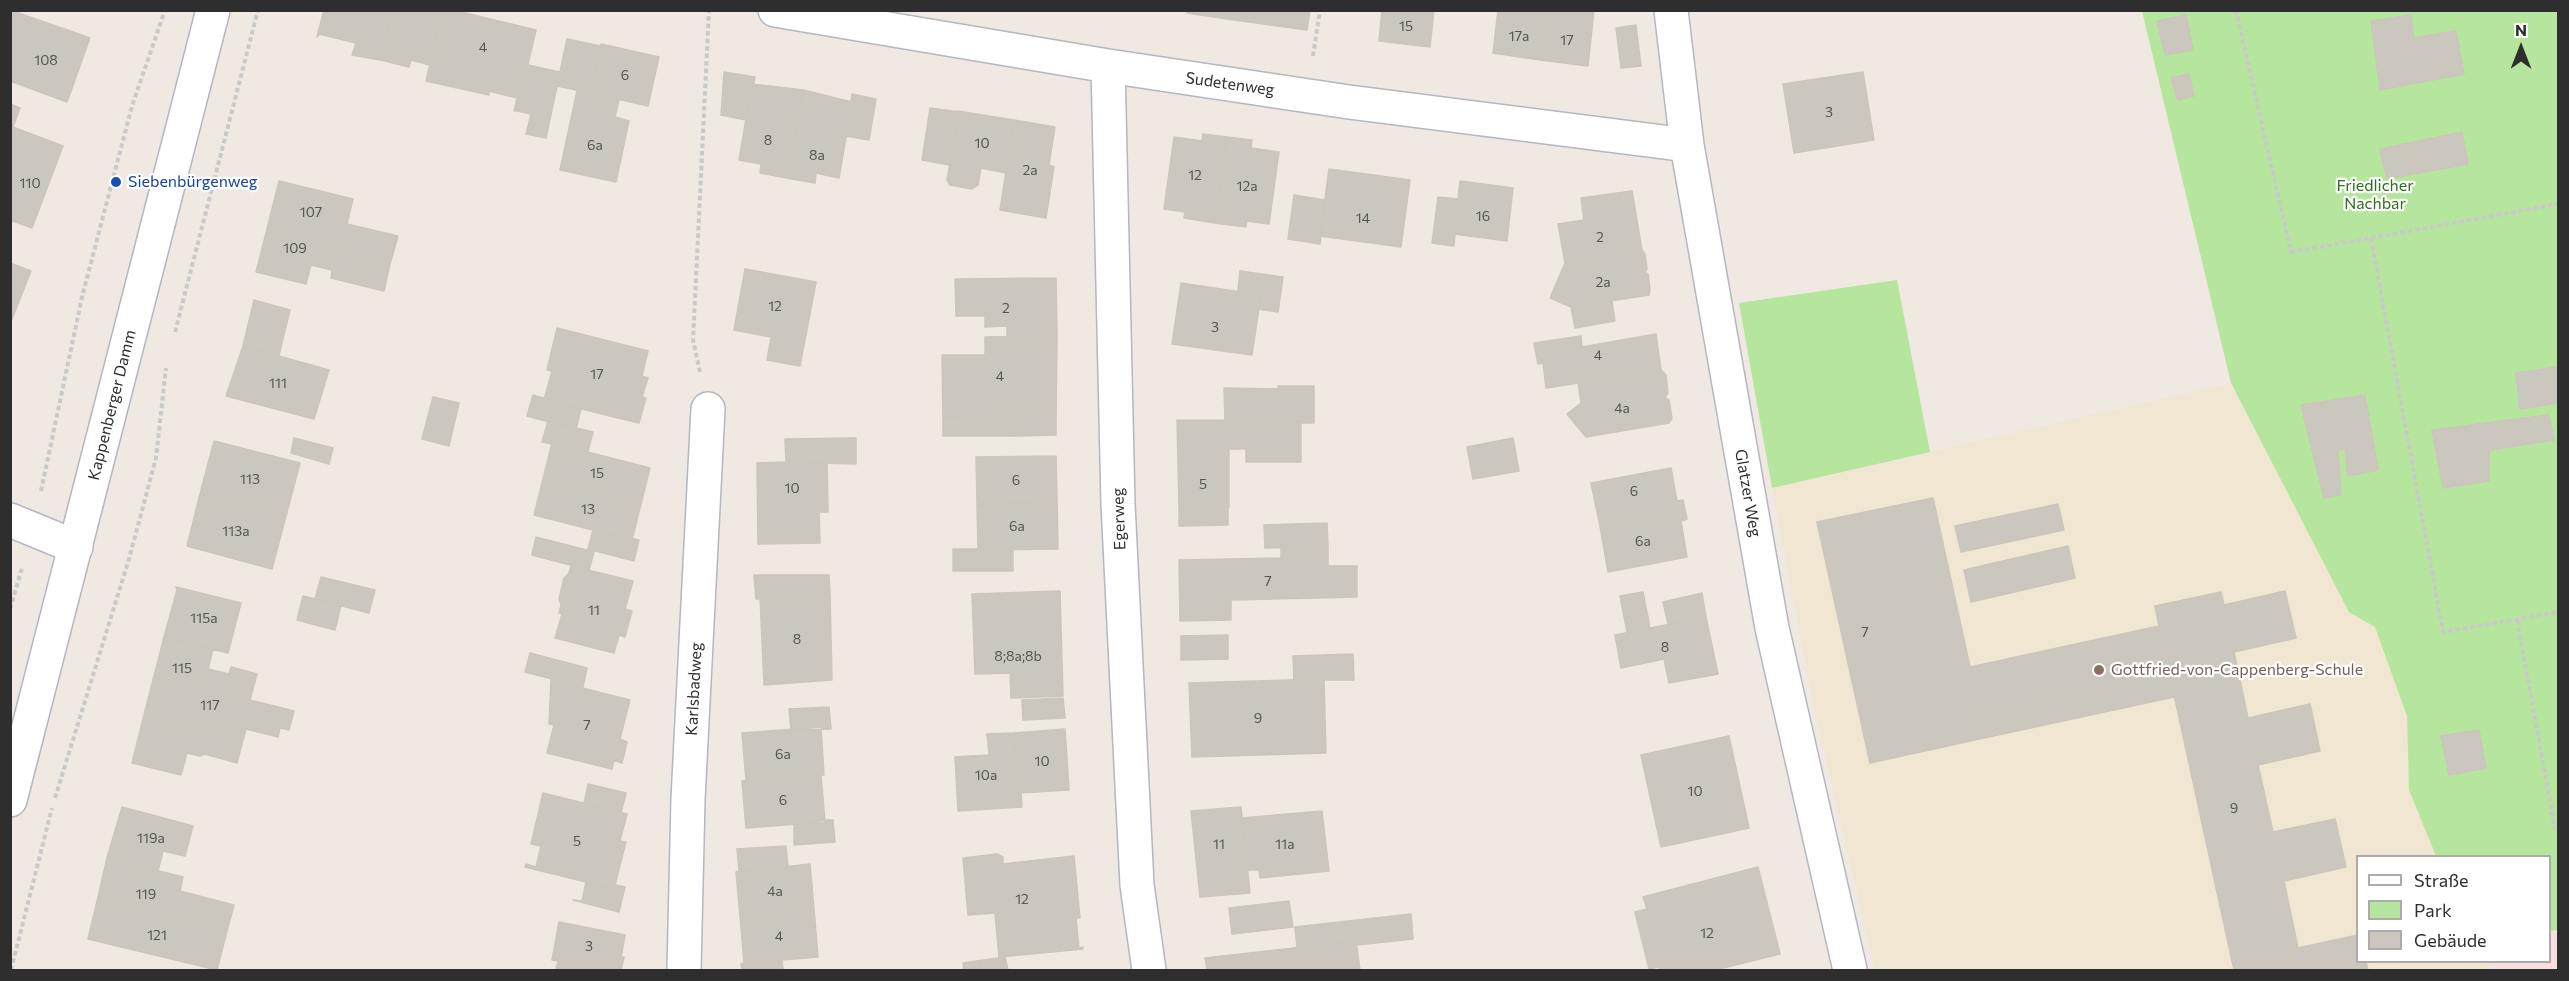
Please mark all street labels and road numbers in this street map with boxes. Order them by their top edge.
street label: Sudetenweg [1184,68,1276,100]
street label: Kappenberger Damm [84,328,140,482]
street label: Glatzer Weg [1731,448,1765,538]
street label: Egerweg [1108,487,1130,551]
street label: Karlsbadweg [682,642,706,736]

